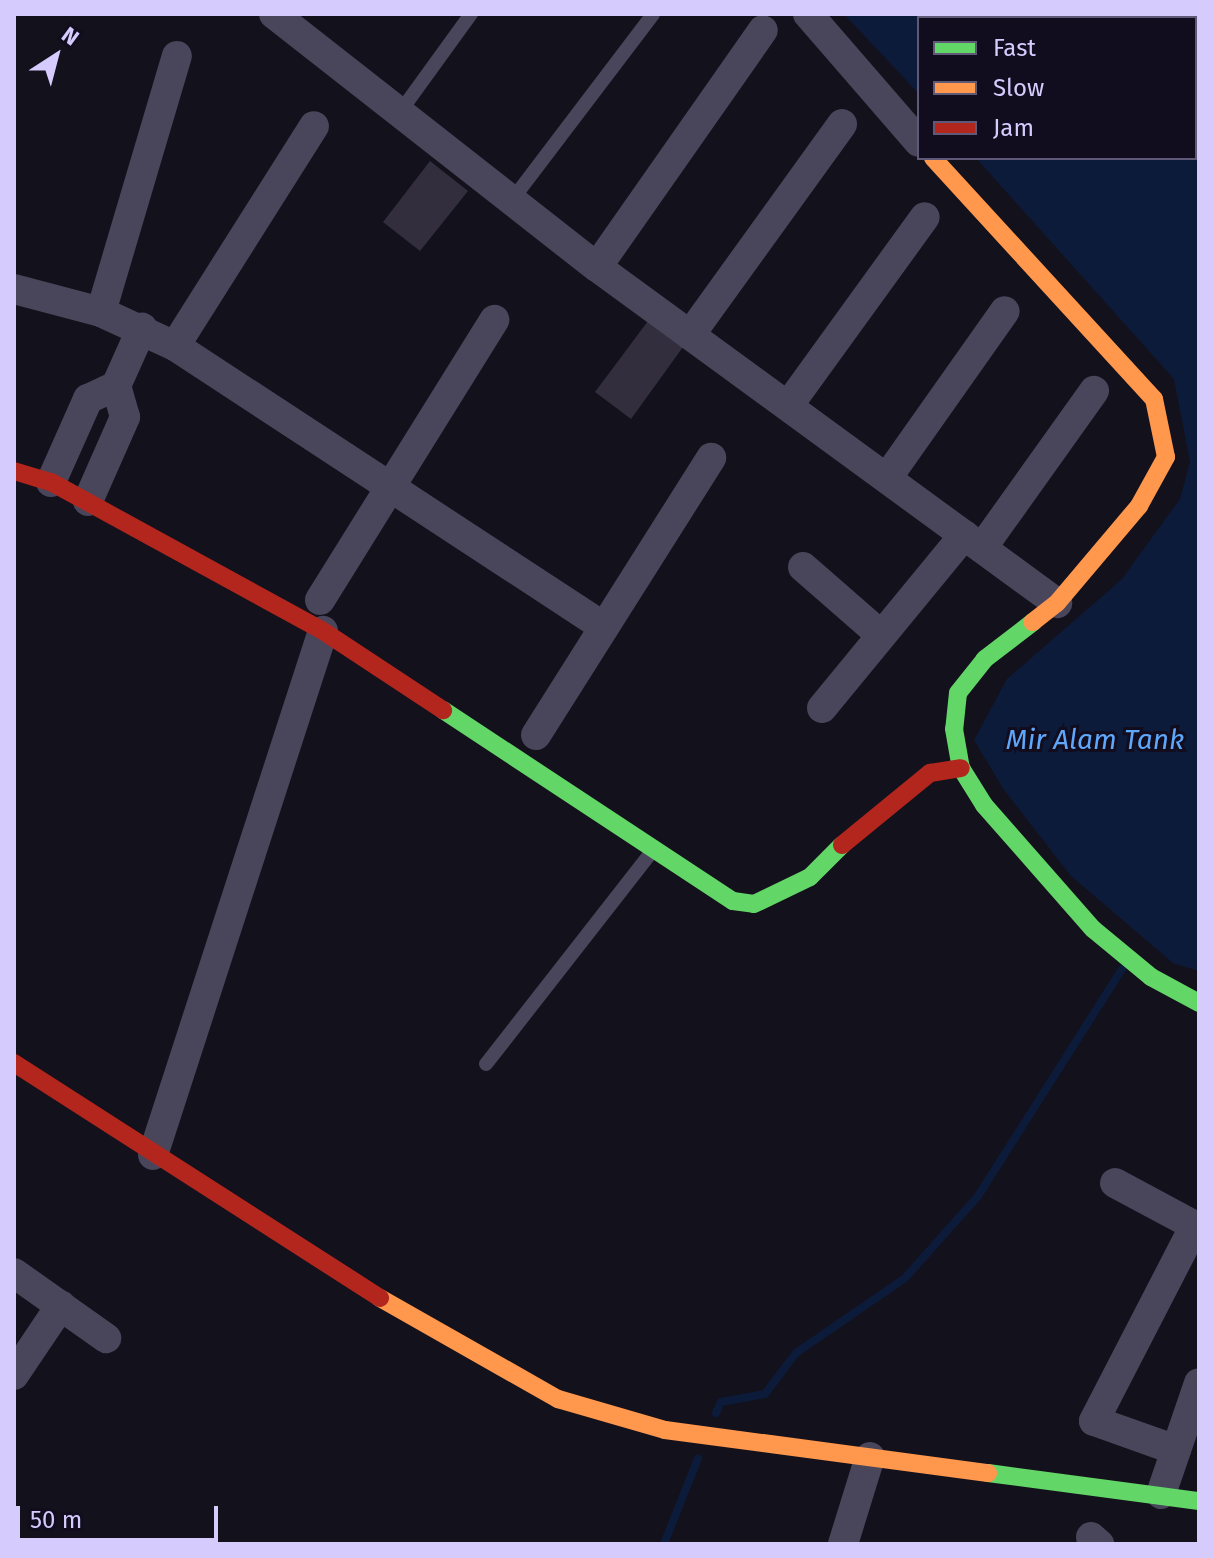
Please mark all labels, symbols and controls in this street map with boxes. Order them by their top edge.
north arrow [16,16,96,96]
legend [917,16,1197,160]
text: N [57,21,84,51]
text: Fast [993,34,1036,62]
text: Slow [993,74,1044,102]
text: Jam [993,114,1034,142]
water label: Mir Alam Tank [1006,723,1184,757]
scale bar [20,1490,222,1540]
text: 50 m [30,1506,82,1534]

